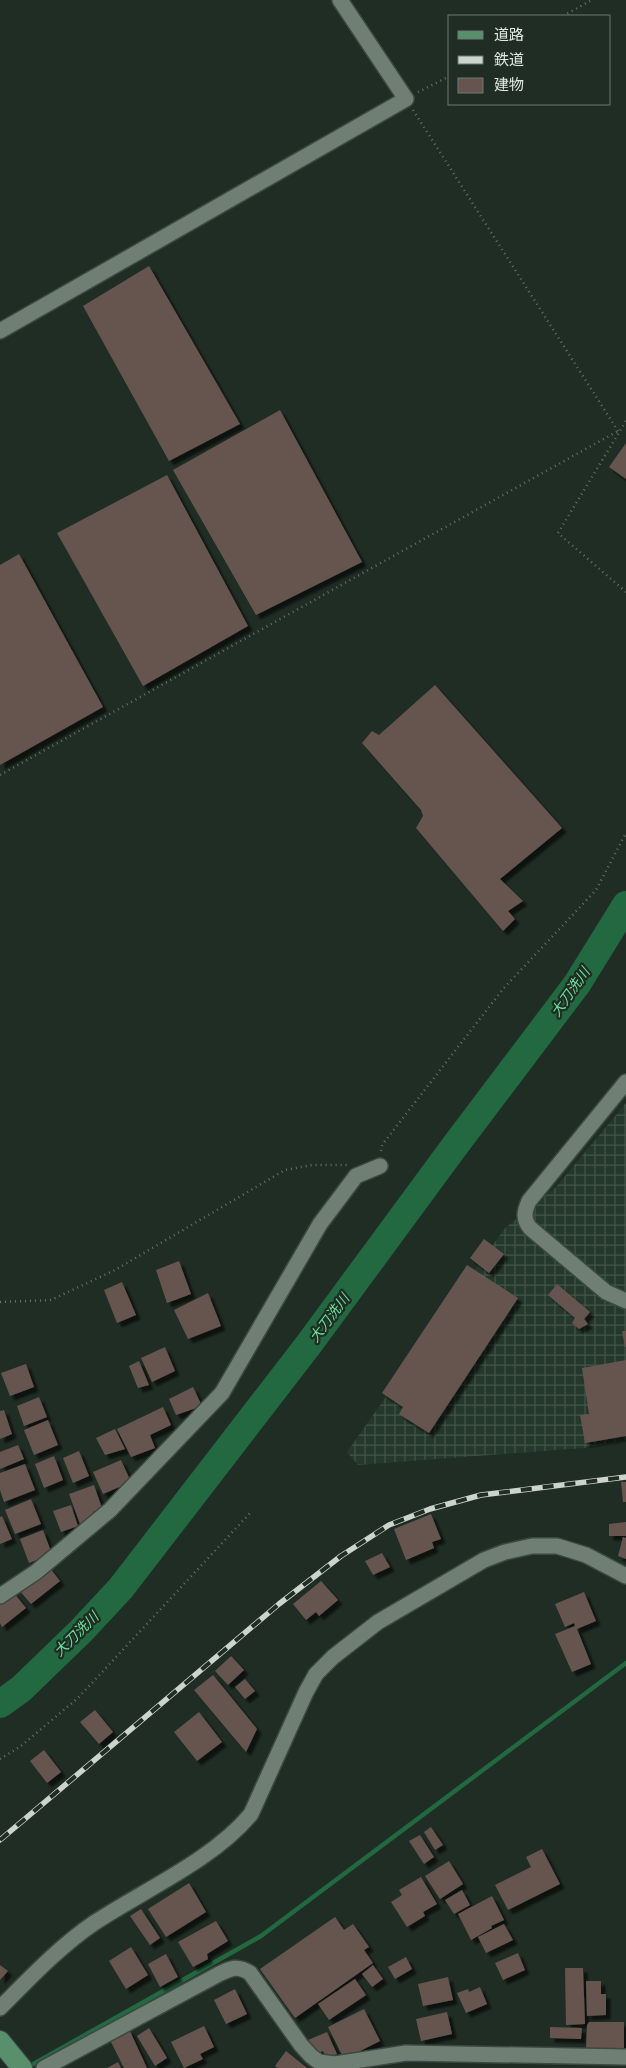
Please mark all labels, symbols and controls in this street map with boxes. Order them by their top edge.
legend [448,15,611,105]
text: 道路 [494,26,524,44]
text: 鉄道 [494,51,524,69]
text: 建物 [494,76,524,94]
water label: 大刀洗川 [547,963,594,1020]
water label: 大刀洗川 [306,1289,353,1345]
water label: 大刀洗川 [51,1607,103,1659]

